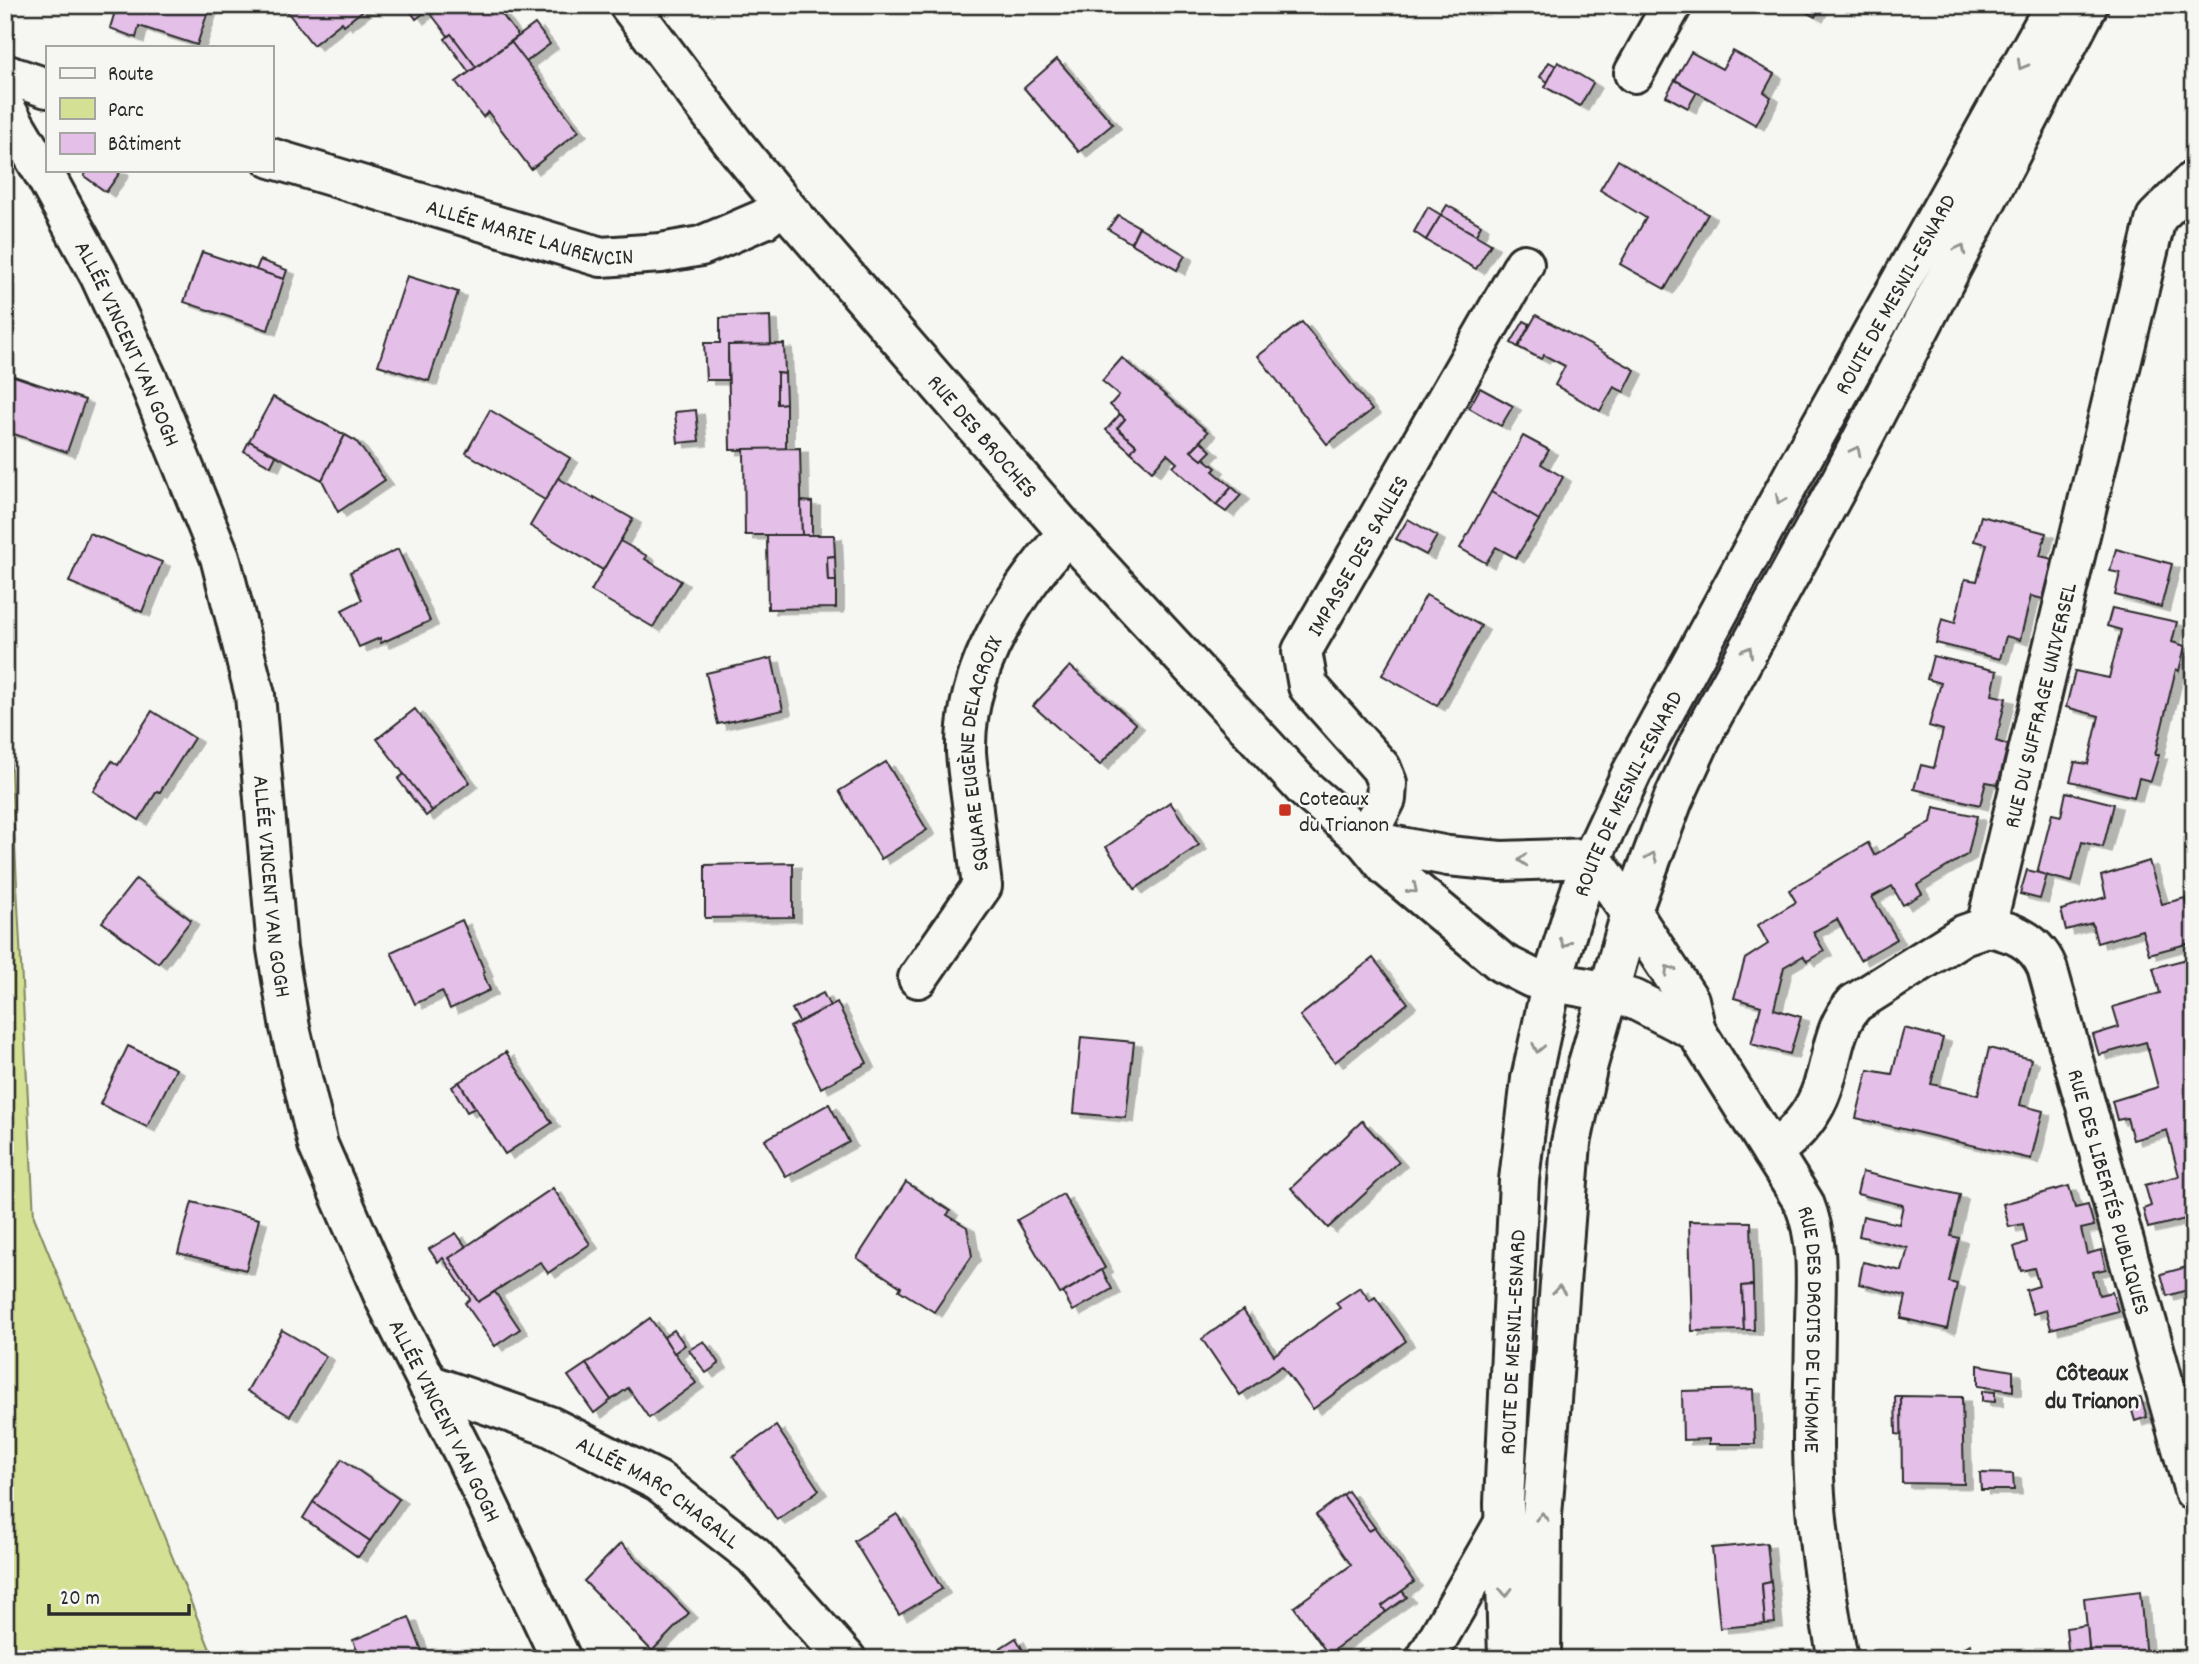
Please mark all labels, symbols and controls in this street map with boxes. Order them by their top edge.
legend [46,46,273,172]
one-way arrow [2017,57,2030,70]
text: Route [108,61,154,91]
text: Parc [108,97,144,127]
text: Bâtiment [108,131,181,161]
street label: ROUTE DE MESNIL-ESNARD [1828,189,1967,402]
street label: ALLÉE MARIE LAURENCIN [422,192,635,277]
street label: ALLÉE VINCENT VAN GOGH [64,236,187,452]
one-way arrow [1953,244,1966,256]
street label: RUE DES BROCHES [918,368,1044,507]
one-way arrow [1848,446,1862,458]
street label: IMPASSE DES SAULES [1301,470,1419,644]
one-way arrow [1775,492,1788,504]
street label: RUE DU SUFFRAGE UNIVERSEL [1997,579,2088,832]
street label: SQUARE EUGÈNE DELACROIX [953,631,1013,873]
one-way arrow [1740,646,1753,658]
street label: ROUTE DE MESNIL-ESNARD [1567,685,1693,902]
street label: ALLÉE VINCENT VAN GOGH [242,774,298,1000]
place label: Coteaux du Trianon [1299,784,1389,843]
marker: Coteaux du Trianon [1277,802,1293,818]
one-way arrow [1644,851,1658,864]
one-way arrow [1518,852,1529,867]
one-way arrow [1405,880,1417,893]
one-way arrow [1558,936,1573,948]
one-way arrow [1665,964,1678,977]
one-way arrow [1532,1042,1547,1054]
street label: RUE DES LIBERTÉS PUBLIQUES [2056,1066,2157,1320]
street label: RUE DES DROITS DE L'HOMME [1786,1202,1829,1454]
street label: ROUTE DE MESNIL-ESNARD [1493,1229,1537,1456]
one-way arrow [1551,1284,1566,1295]
street label: ALLÉE VINCENT VAN GOGH [378,1314,507,1529]
district label: Côteaux du Trianon [2045,1358,2139,1420]
street label: ALLÉE MARC CHAGALL [569,1429,746,1559]
one-way arrow [1535,1511,1550,1522]
scale bar [49,1573,189,1617]
text: 20 m [60,1585,100,1615]
one-way arrow [1498,1587,1514,1598]

